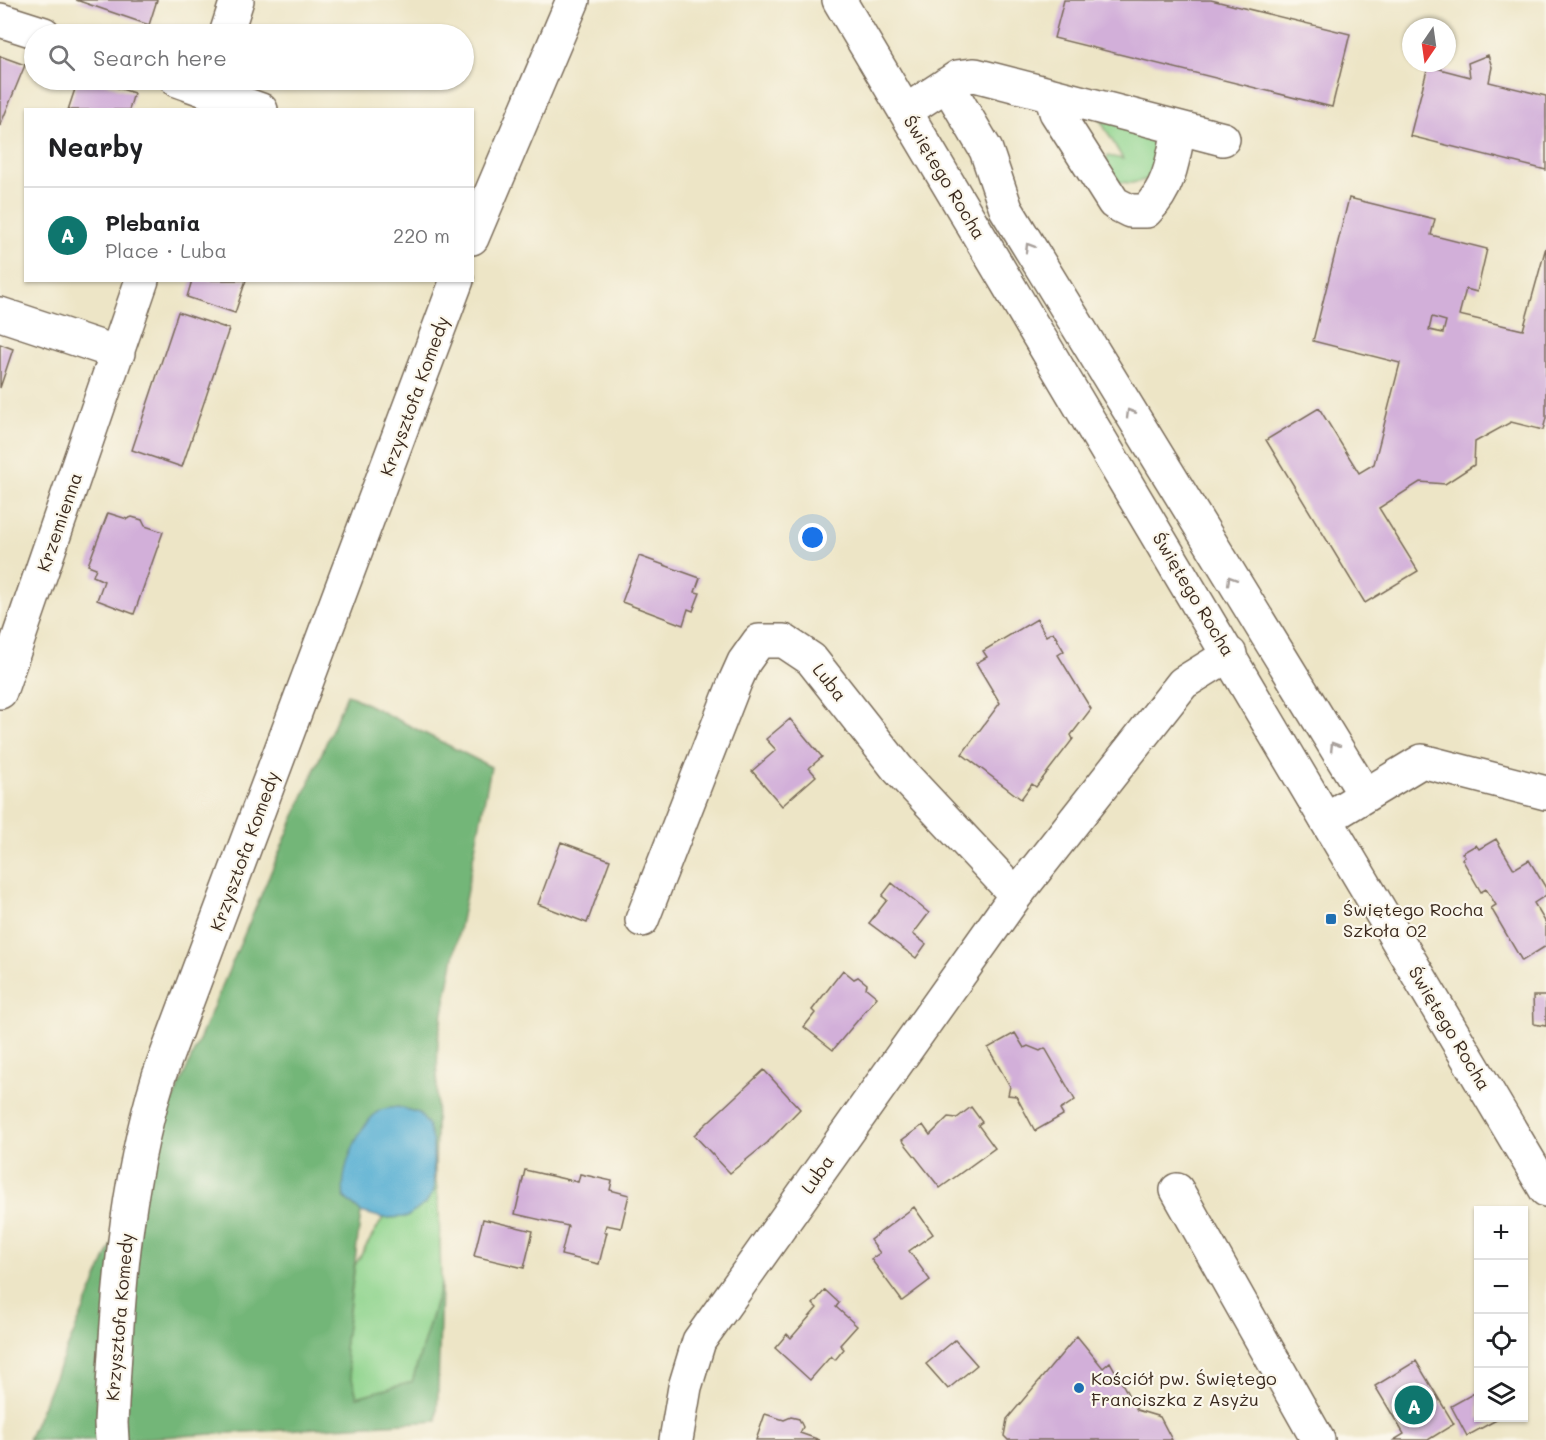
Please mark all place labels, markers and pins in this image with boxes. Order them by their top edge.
place label: Świętego Rocha Szkoła 02 [1343,897,1484,942]
marker: Świętego Rocha Szkoła 02 [1324,912,1338,926]
place label: Kościół pw. Świętego Franciszka z Asyżu [1091,1366,1277,1411]
marker: Kościół pw. Świętego Franciszka z Asyżu [1072,1381,1086,1395]
pin: A [1394,1382,1434,1428]

